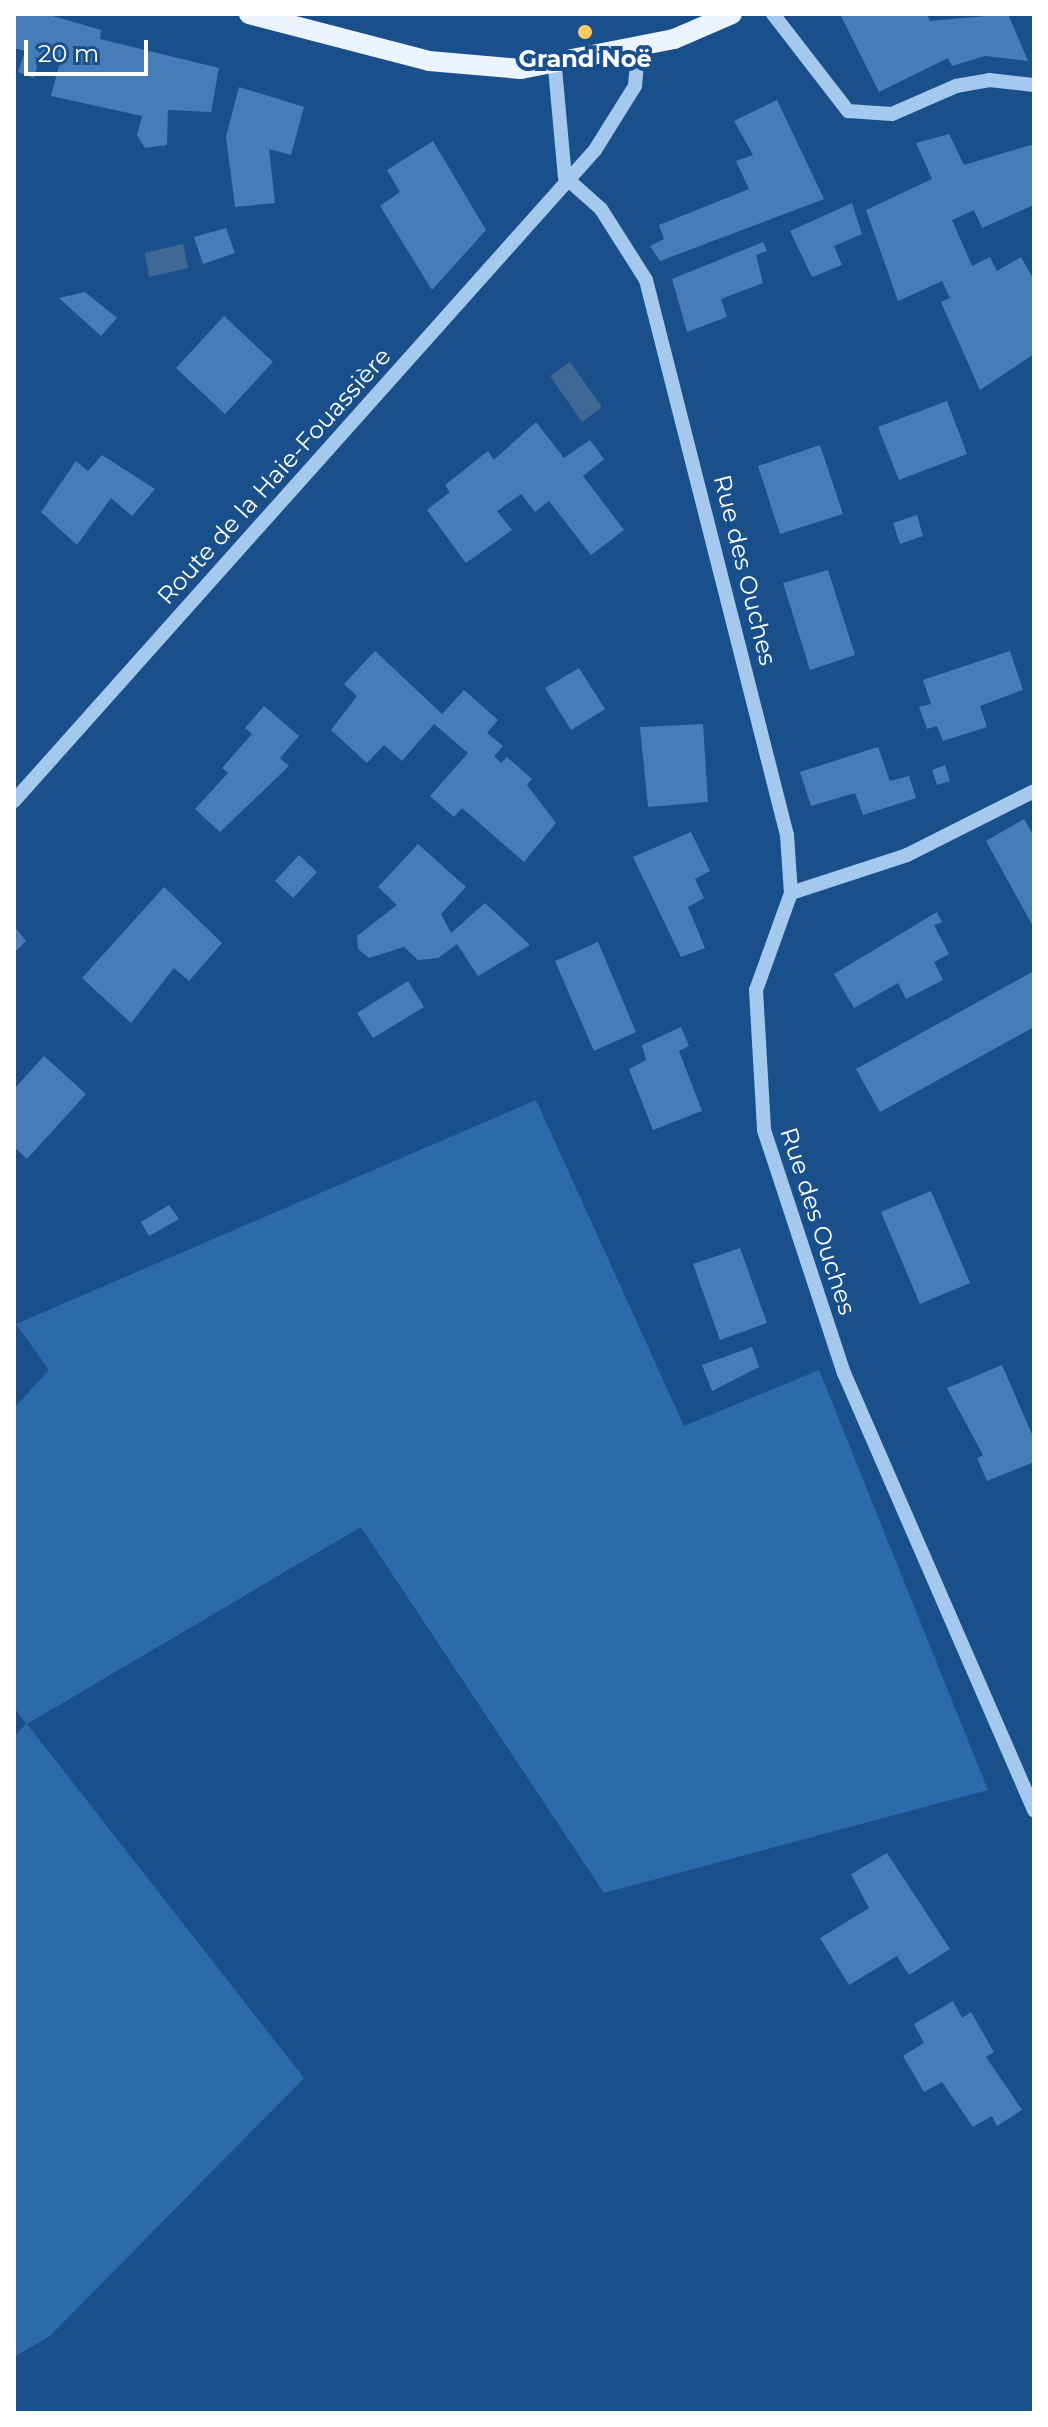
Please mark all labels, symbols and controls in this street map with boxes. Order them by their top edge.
marker: Grand Noë [576,23,594,41]
scale bar [28,24,152,74]
text: 20 m [38,39,99,68]
place label: Grand Noë [518,45,652,73]
street label: Route de la Haie-Fouassière [151,342,397,610]
street label: Rue des Ouches [707,472,783,668]
street label: Rue des Ouches [774,1124,862,1318]

